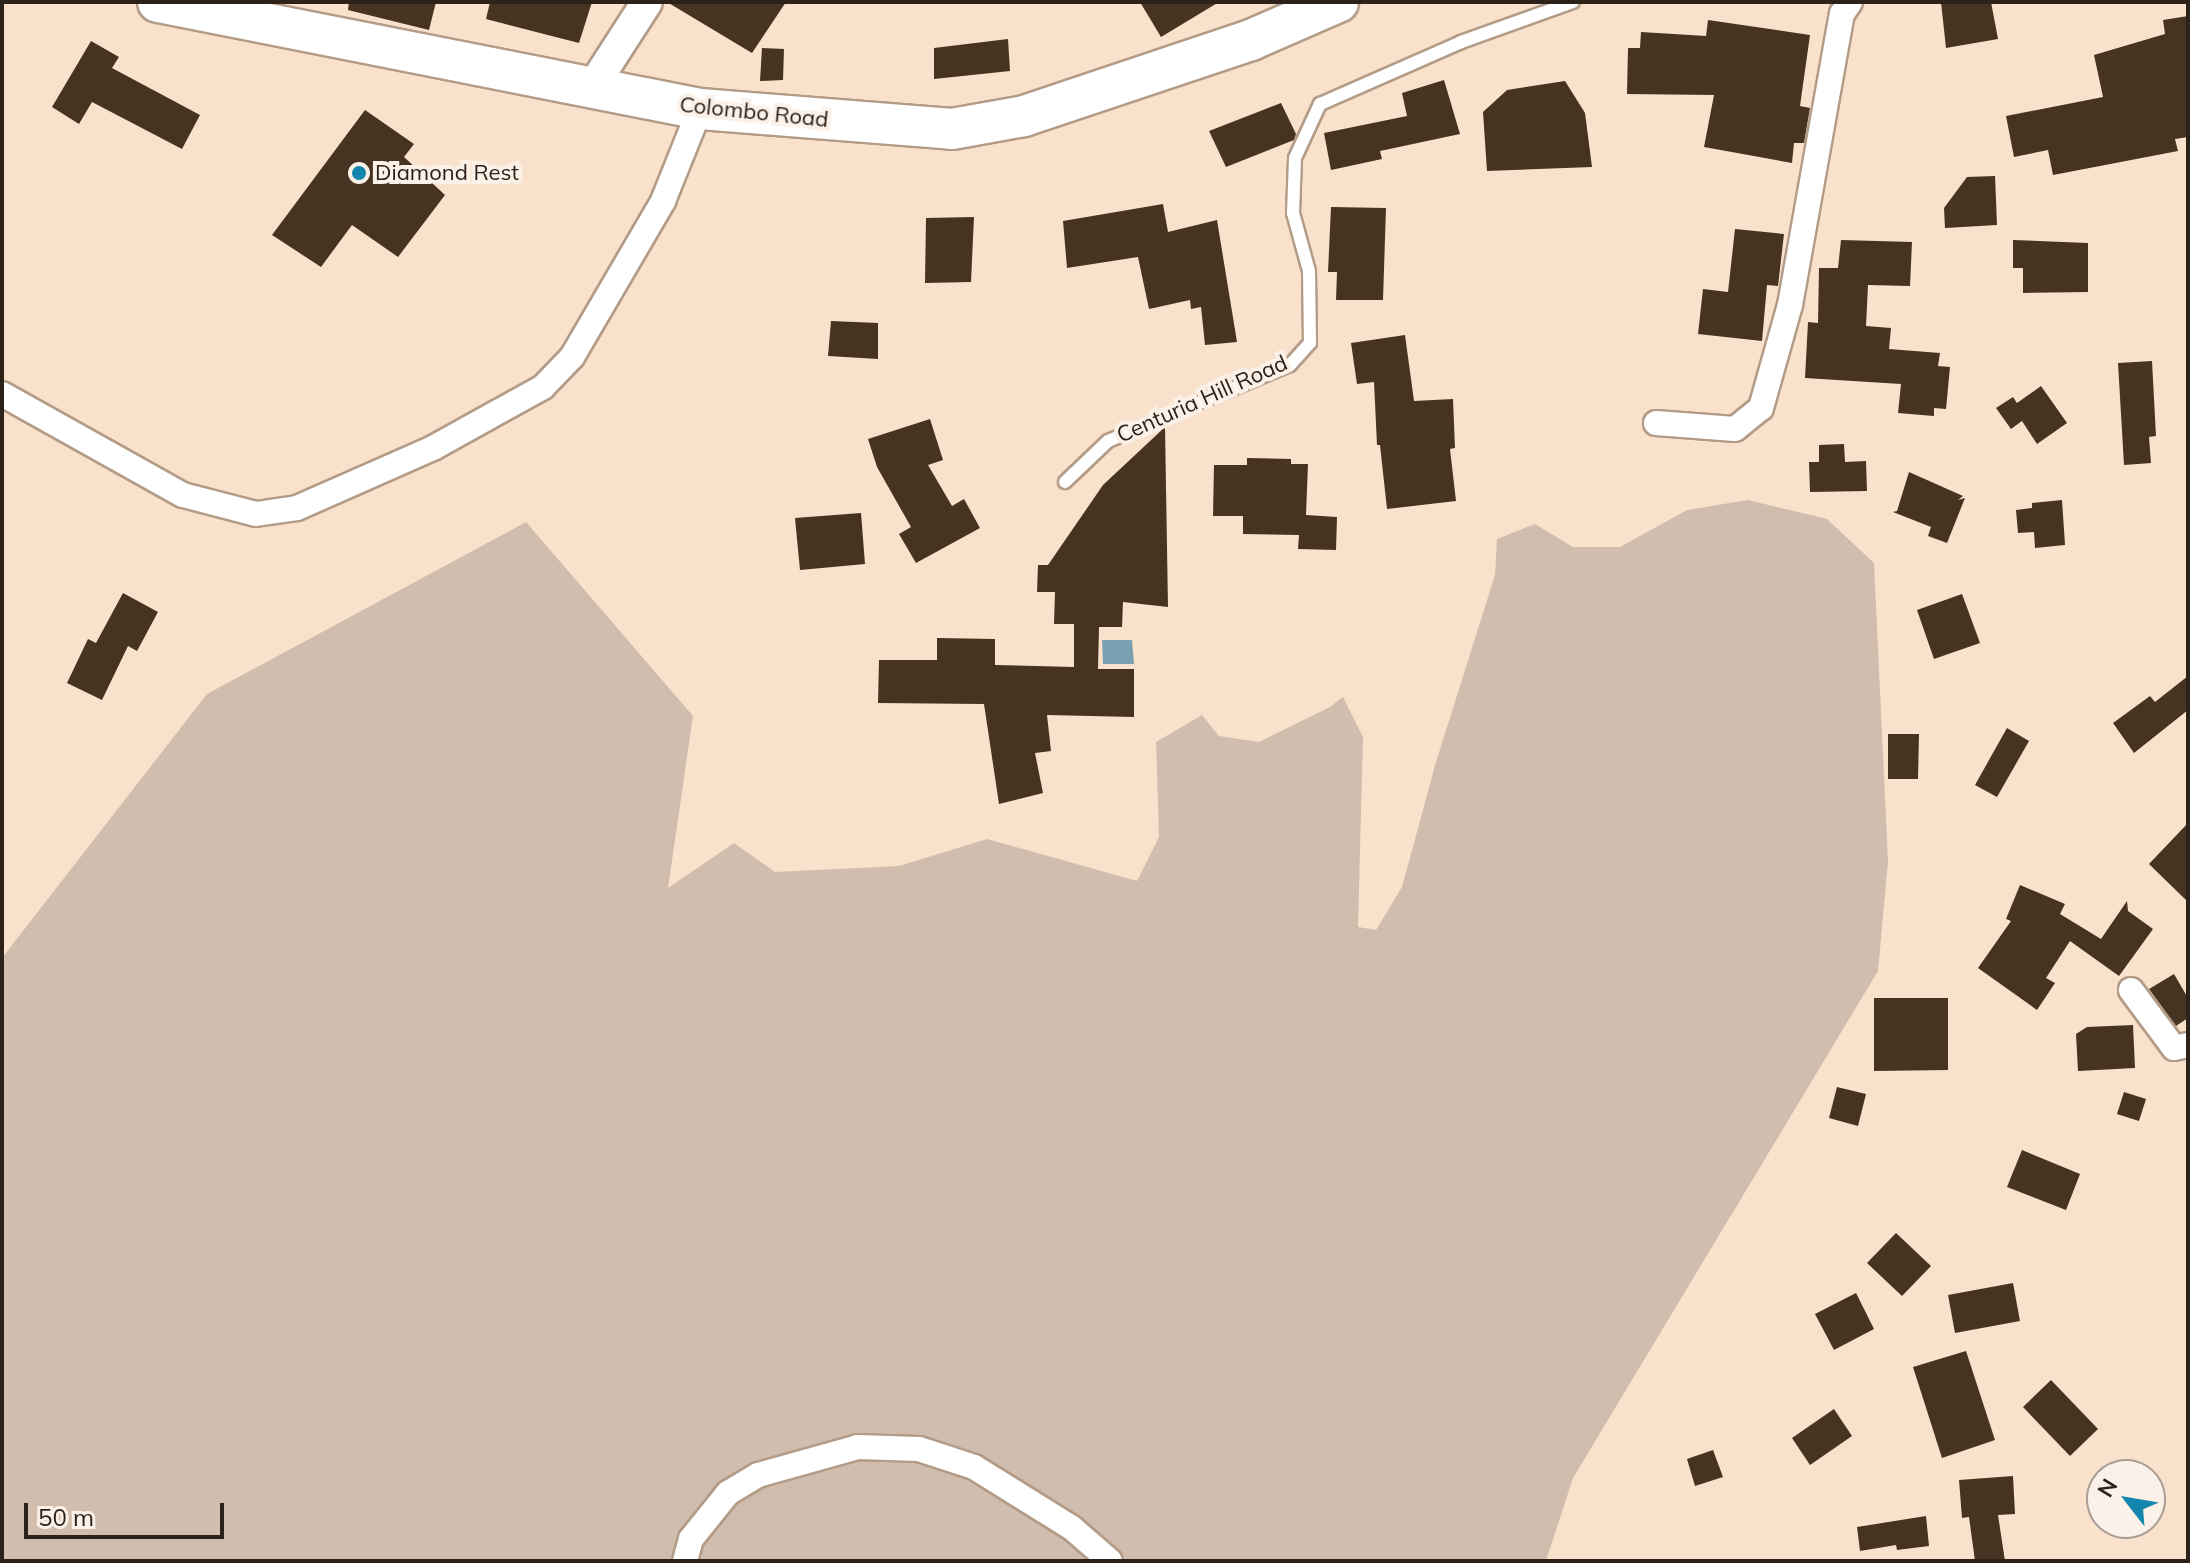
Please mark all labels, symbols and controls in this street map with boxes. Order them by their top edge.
street label: Colombo Road [678,91,830,133]
place label: Diamond Rest [375,160,519,186]
marker: Diamond Rest [350,164,368,182]
street label: Centuria Hill Road [1113,350,1291,448]
north arrow [2086,1459,2166,1539]
text: N [2091,1473,2123,1502]
scale bar [28,1487,228,1537]
text: 50 m [38,1502,94,1532]

